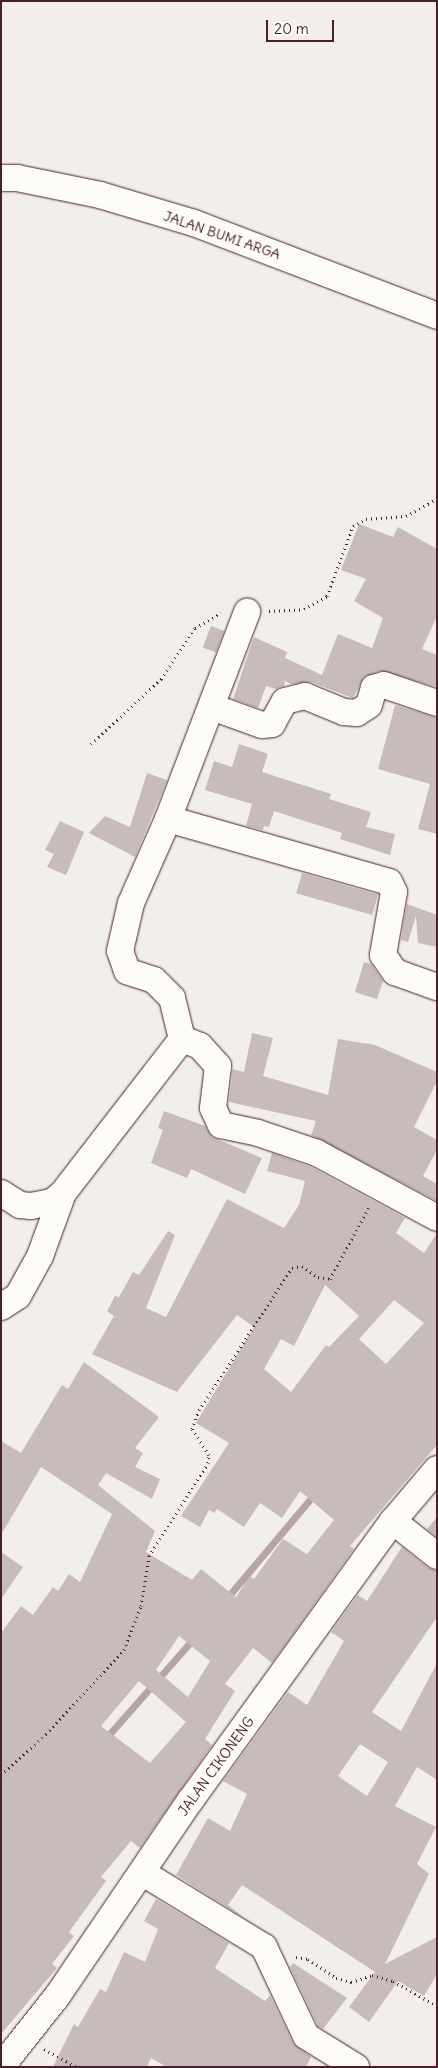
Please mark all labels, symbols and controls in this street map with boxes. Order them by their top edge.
scale bar [268,10,336,42]
text: 20 m [274,19,309,38]
street label: JALAN BUMI ARGA [161,207,283,263]
street label: JALAN CIKONENG [175,1713,257,1819]

